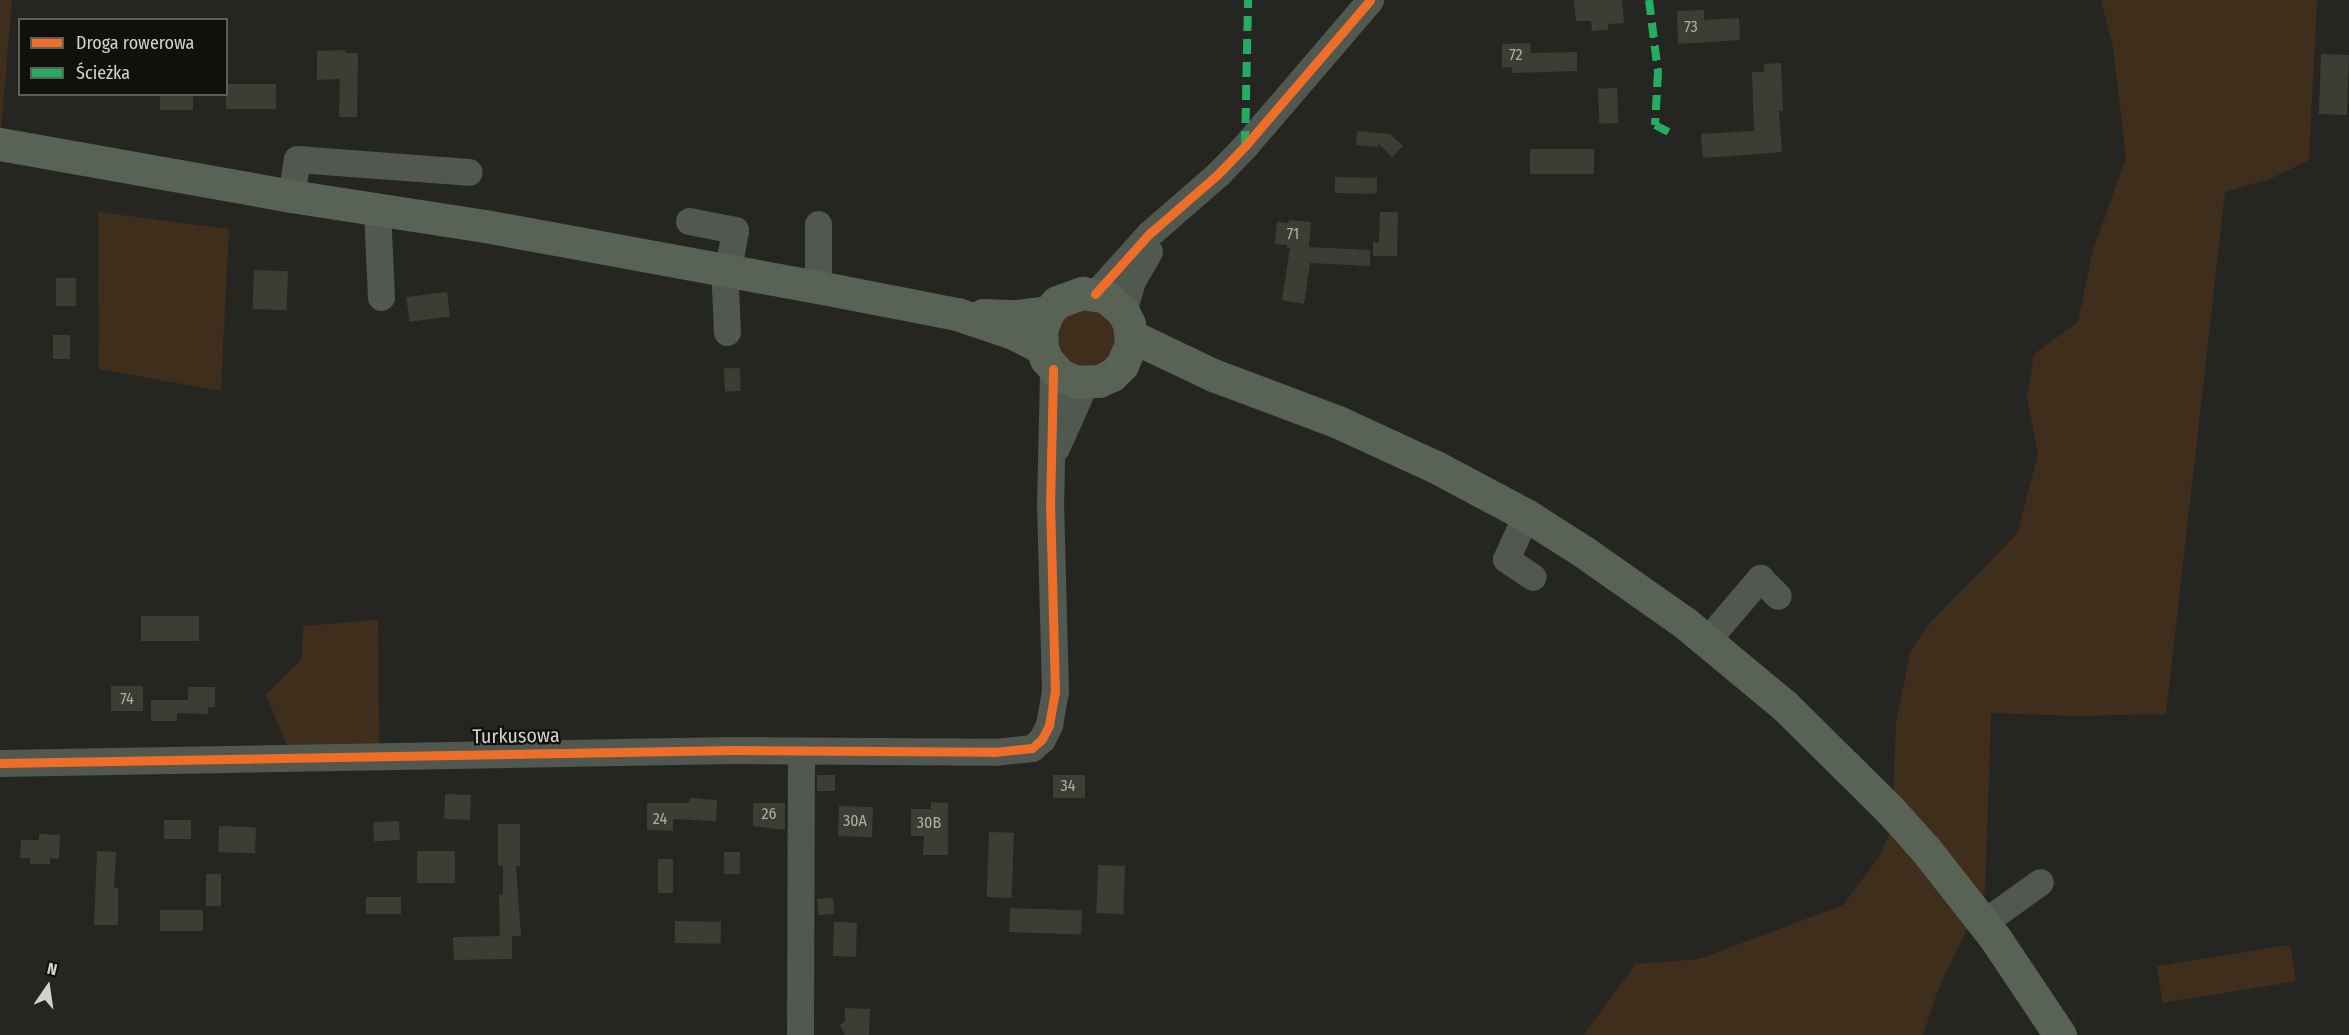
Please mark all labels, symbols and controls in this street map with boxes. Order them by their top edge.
house number: 73 [1684,17,1698,37]
legend [18,18,228,96]
text: Droga rowerowa [76,32,194,54]
house number: 72 [1509,45,1523,65]
text: Ścieżka [76,62,130,84]
house number: 71 [1287,224,1299,244]
house number: 74 [120,689,134,709]
street label: Turkusowa [472,723,560,749]
house number: 34 [1061,776,1075,796]
house number: 26 [762,804,776,824]
house number: 24 [653,809,667,829]
house number: 30A [843,811,867,831]
house number: 30B [917,813,941,833]
north arrow [18,957,78,1017]
text: N [45,959,59,979]

